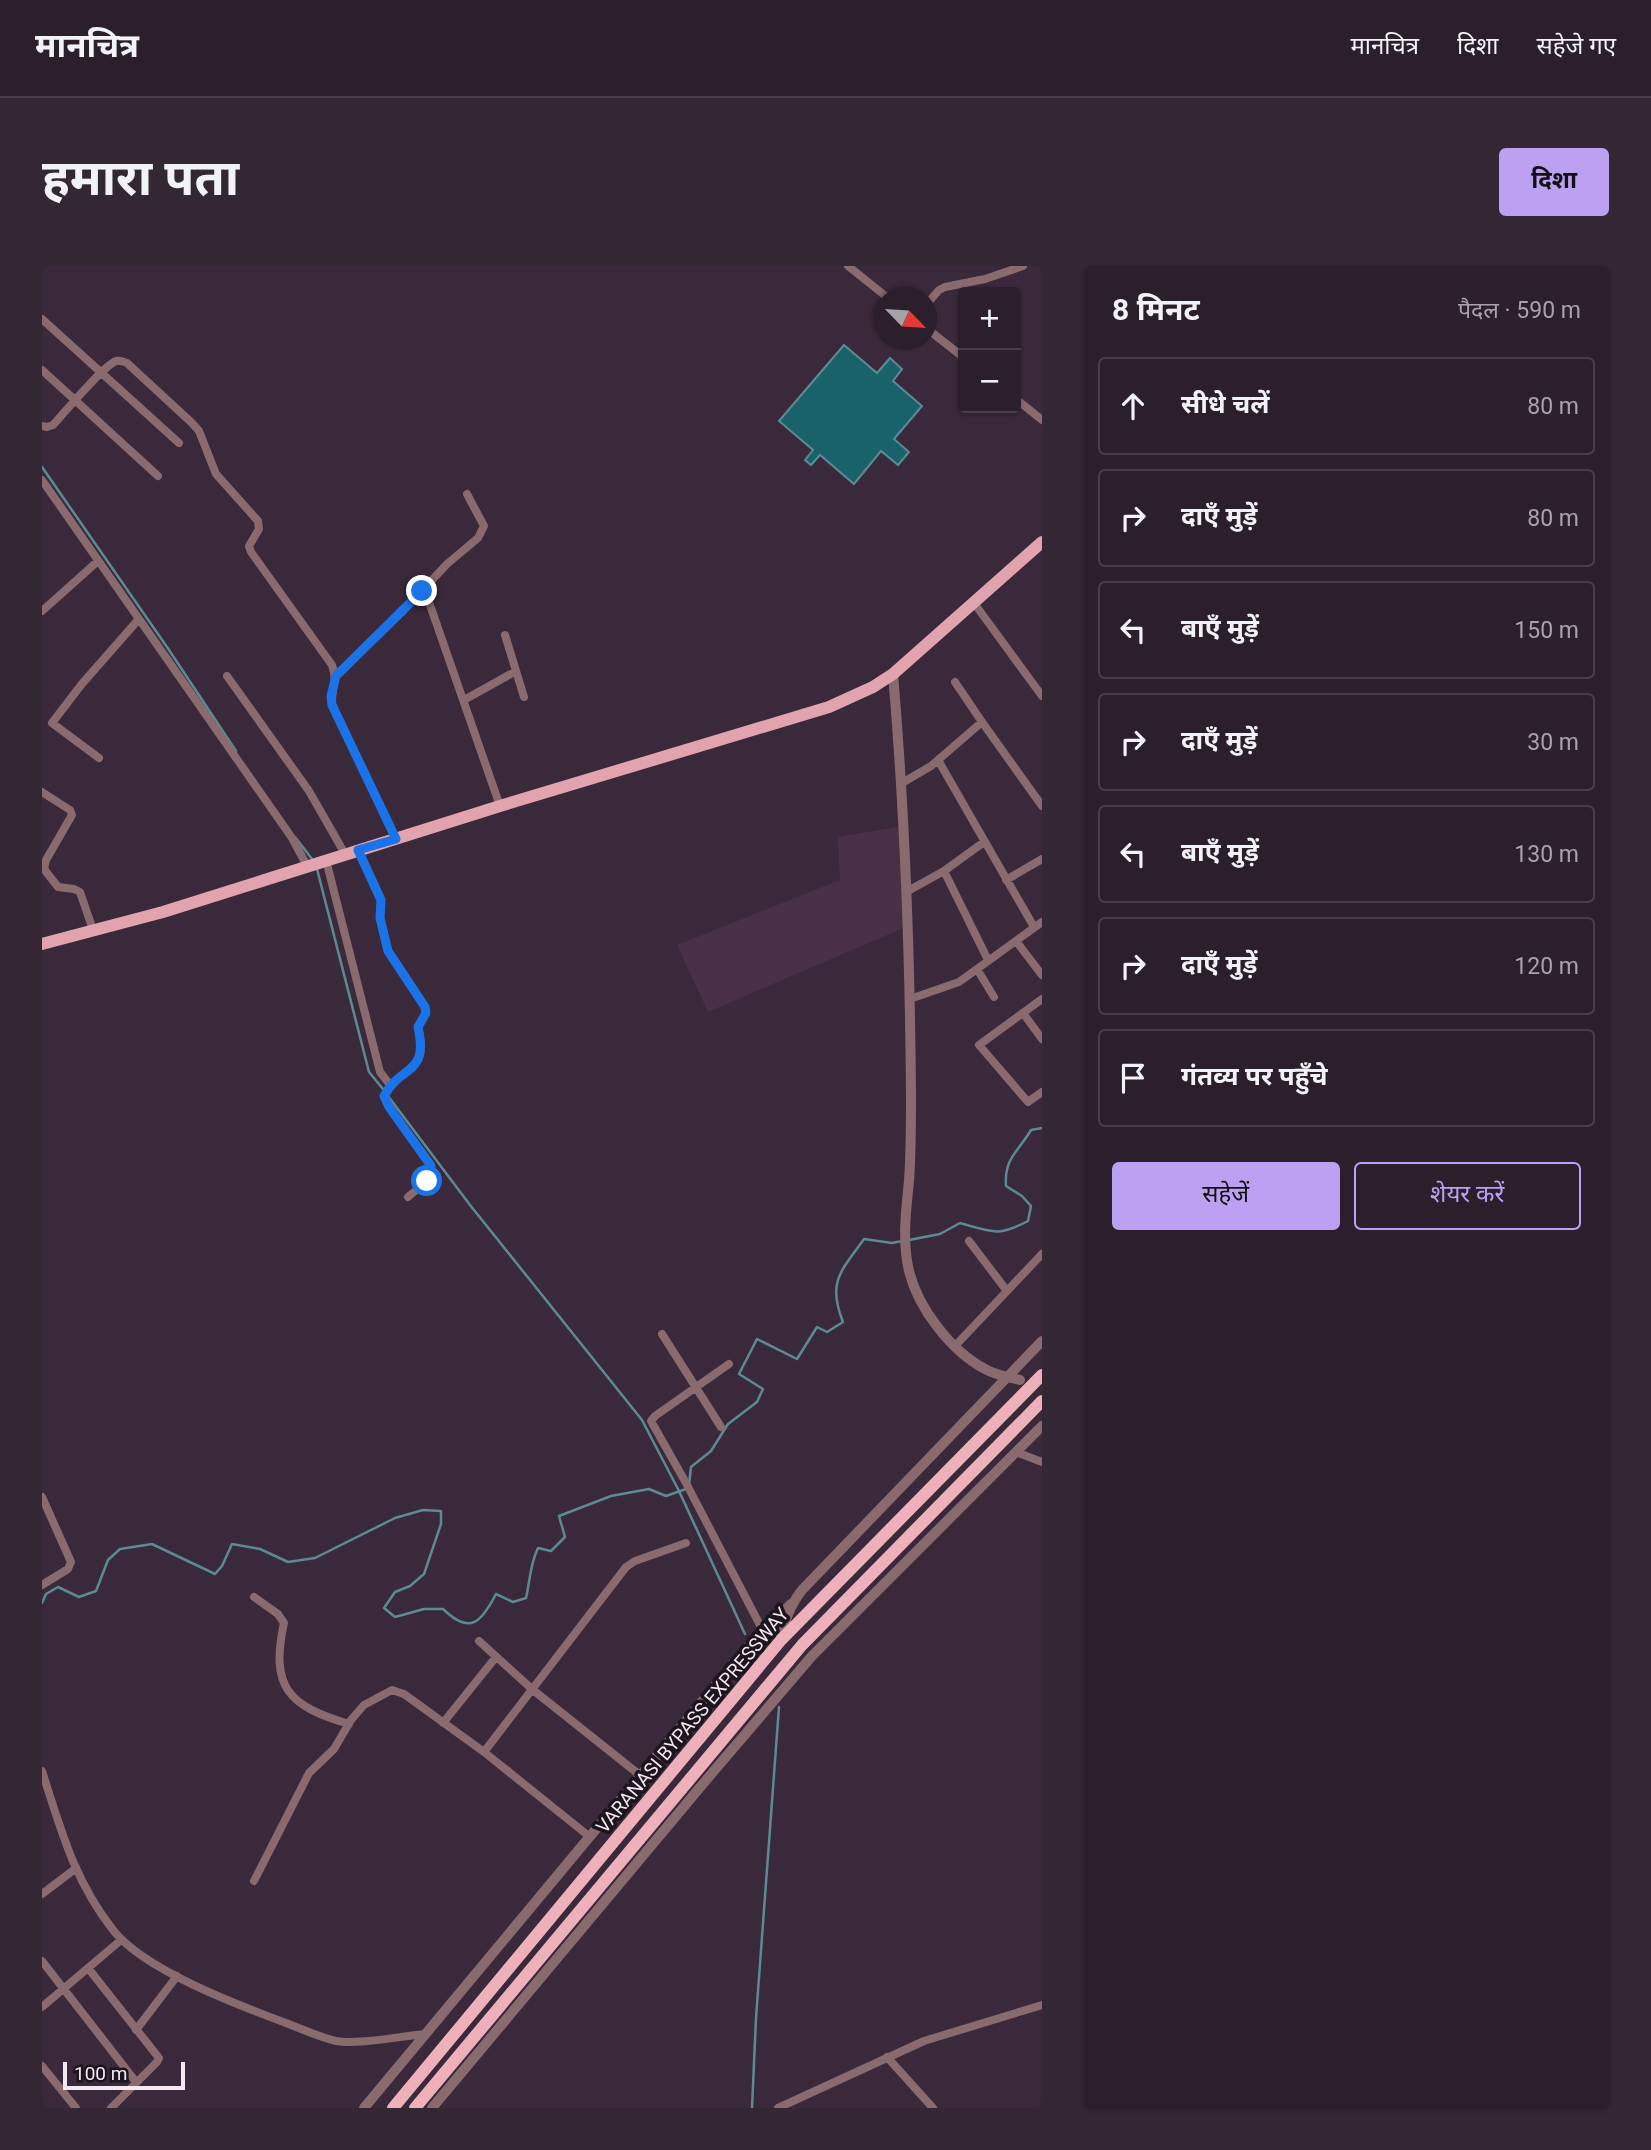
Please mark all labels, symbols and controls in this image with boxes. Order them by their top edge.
text: मानचित्र [35,26,139,65]
text: मानचित्र [1350,32,1419,60]
text: दिशा [1457,32,1498,60]
text: सहेजे गए [1536,32,1616,60]
button: दिशा [1499,148,1609,216]
text: हमारा पता [42,150,239,207]
north arrow [874,287,937,350]
map controls [958,287,1021,413]
button: + [958,287,1021,350]
text: 8 मिनट [1112,292,1200,327]
text: पैदल · 590 m [1458,297,1581,324]
button: − [958,350,1021,413]
icon: ahead [1114,387,1152,425]
text: सीधे चलें [1181,389,1269,419]
text: 80 m [1527,393,1579,420]
icon: right [1114,499,1152,537]
text: दाएँ मुड़ें [1181,501,1257,531]
text: 80 m [1527,505,1579,532]
route end [406,575,437,606]
icon: left [1114,611,1152,649]
text: बाएँ मुड़ें [1181,613,1259,643]
text: 150 m [1514,617,1579,644]
icon: right [1114,723,1152,761]
text: दाएँ मुड़ें [1181,725,1257,755]
text: 30 m [1527,729,1579,756]
icon: left [1114,835,1152,873]
text: बाएँ मुड़ें [1181,837,1259,867]
text: 130 m [1514,841,1579,868]
icon: right [1114,947,1152,985]
text: दाएँ मुड़ें [1181,949,1257,979]
text: 120 m [1514,953,1579,980]
icon: arrive [1114,1059,1152,1097]
text: गंतव्य पर पहुँचे [1181,1061,1328,1091]
button: सहेजें [1112,1162,1340,1230]
button: शेयर करें [1354,1162,1581,1230]
route start [411,1165,442,1196]
street label: VARANASI BYPASS EXPRESSWAY [591,1602,794,1838]
scale bar [63,2059,186,2091]
text: 100 m [74,2062,127,2085]

